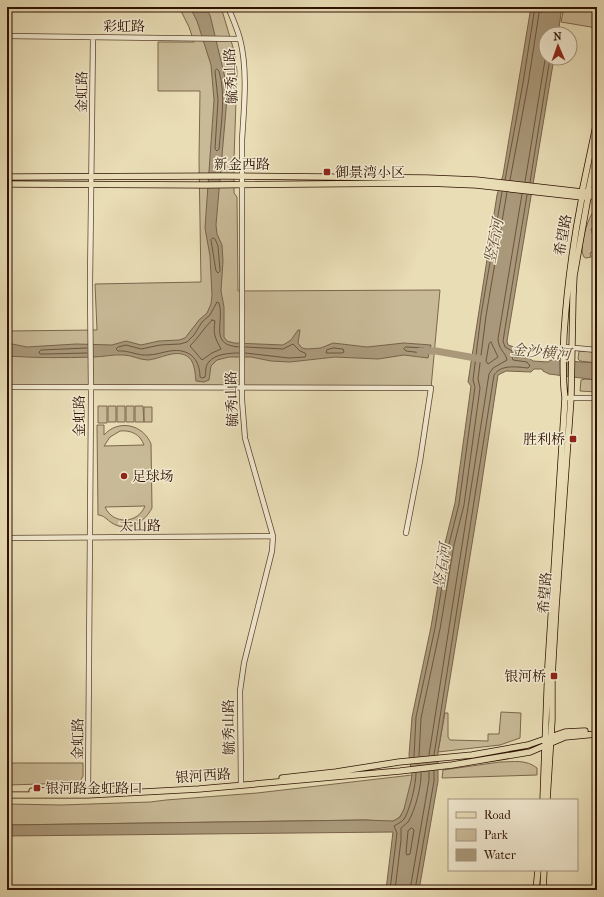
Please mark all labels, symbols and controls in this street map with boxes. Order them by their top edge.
street label: 彩虹路 [103,18,145,35]
north arrow [538,26,578,66]
text: N [553,30,563,43]
street label: 毓秀山路 [221,48,241,104]
street label: 金虹路 [73,71,91,113]
street label: 新金西路 [214,156,270,173]
place label: 御景湾小区 [335,164,405,181]
marker: 御景湾小区 [322,167,332,177]
street label: 希望路 [551,213,575,257]
water label: 竖石河 [481,214,508,265]
water label: 金沙横河 [510,340,575,364]
street label: 毓秀山路 [223,371,241,427]
street label: 金虹路 [71,395,88,437]
place label: 胜利桥 [523,431,565,448]
marker: 胜利桥 [568,434,578,444]
place label: 足球场 [132,468,174,485]
marker: 足球场 [119,471,129,481]
street label: 太山路 [119,517,161,535]
water label: 竖石河 [430,539,455,590]
street label: 希望路 [535,571,555,615]
place label: 银河桥 [504,668,546,685]
marker: 银河桥 [549,671,559,681]
street label: 毓秀山路 [220,699,238,755]
street label: 金虹路 [69,718,87,760]
street label: 银河西路 [174,766,232,786]
place label: 银河路金虹路口 [45,780,143,797]
marker: 银河路金虹路口 [32,783,42,793]
legend [448,799,578,871]
text: Road [484,808,511,822]
text: Park [484,828,509,842]
text: Water [483,848,517,862]

